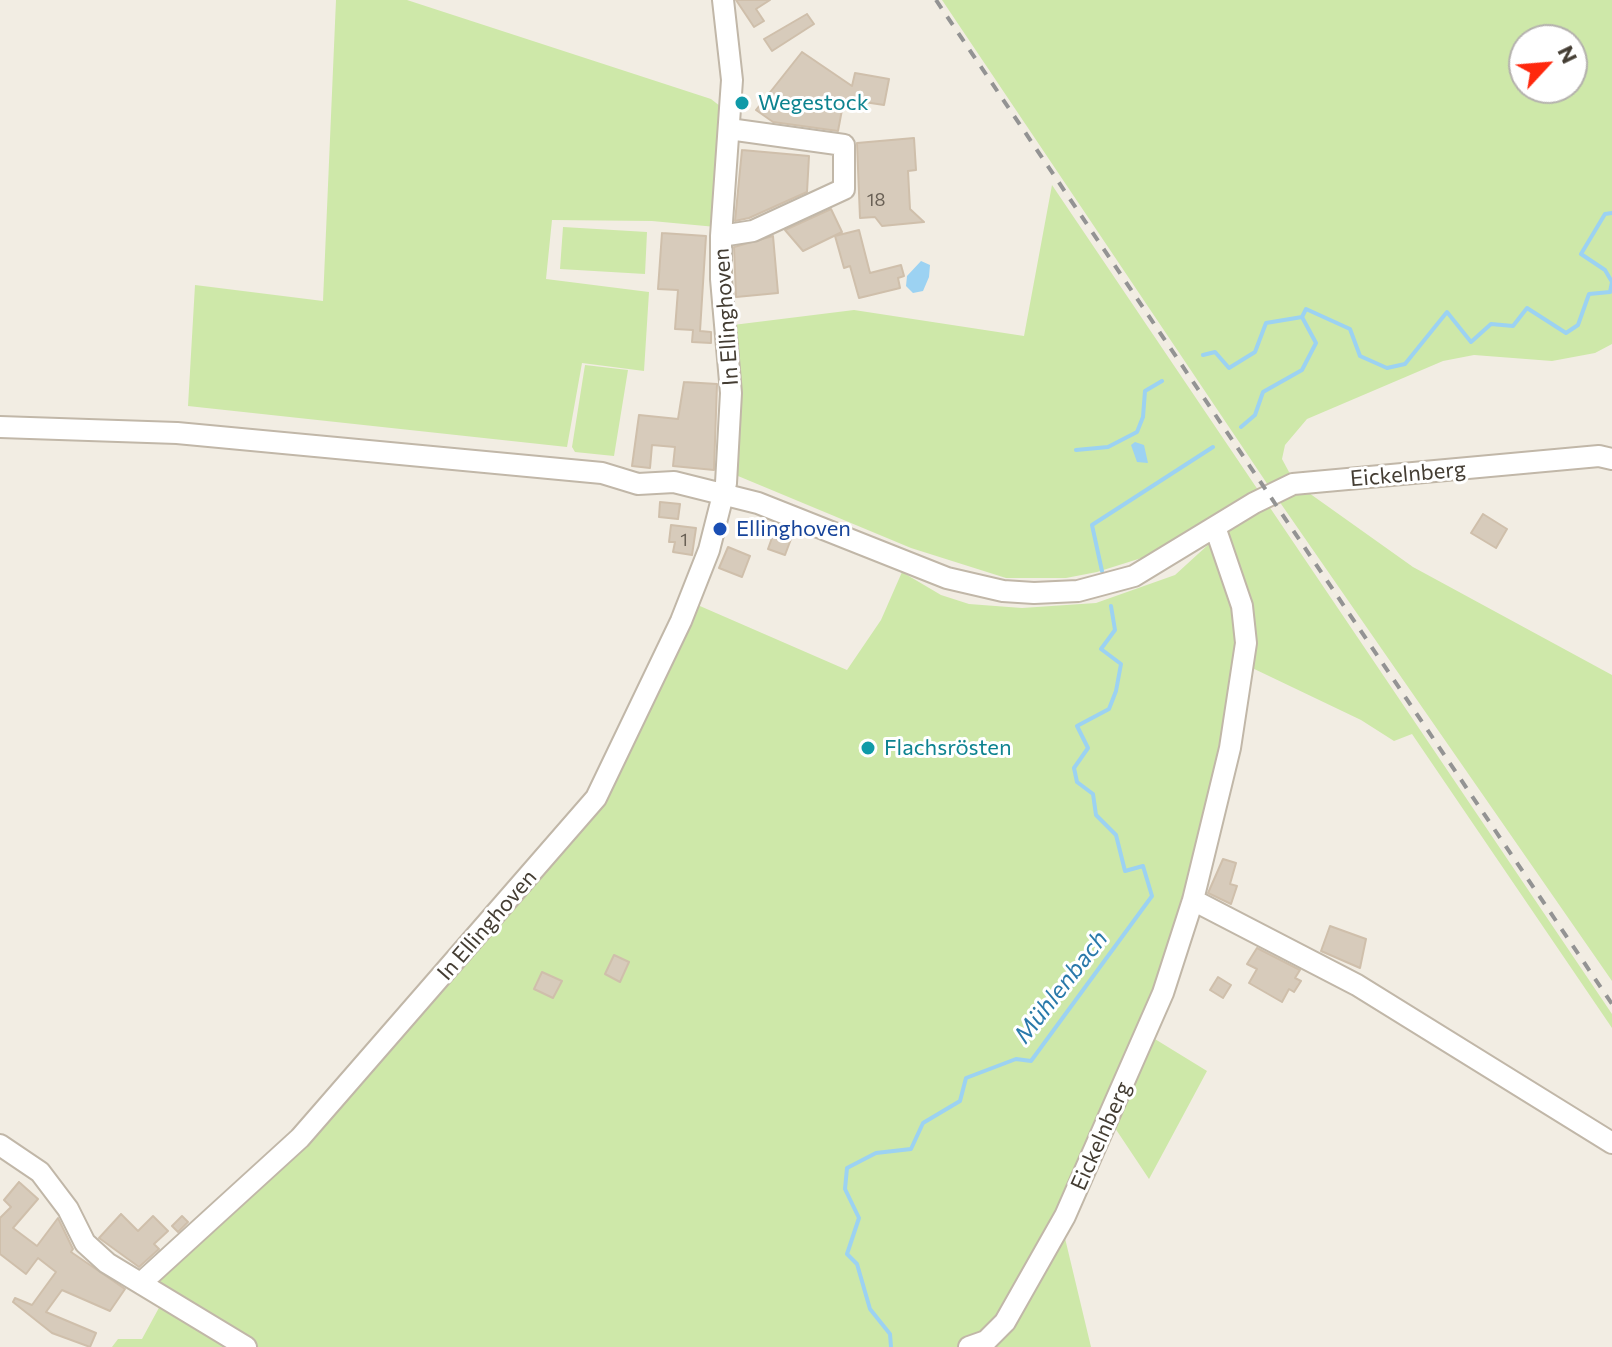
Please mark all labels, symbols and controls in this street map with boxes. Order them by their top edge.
north arrow [1508,24,1588,104]
text: N [1552,41,1584,67]
place label: Wegestock [758,90,869,116]
marker: Wegestock [733,94,751,112]
house number: 18 [867,189,885,211]
street label: In Ellinghoven [708,247,744,387]
street label: Eickelnberg [1349,456,1467,492]
place label: Ellinghoven [736,516,851,542]
marker: Ellinghoven [711,520,729,538]
house number: 1 [680,529,688,551]
place label: Flachsrösten [884,735,1012,761]
marker: Flachsrösten [859,739,877,757]
street label: In Ellinghoven [432,864,542,986]
water label: Mühlenbach [1008,925,1114,1049]
street label: Eickelnberg [1065,1078,1137,1194]

